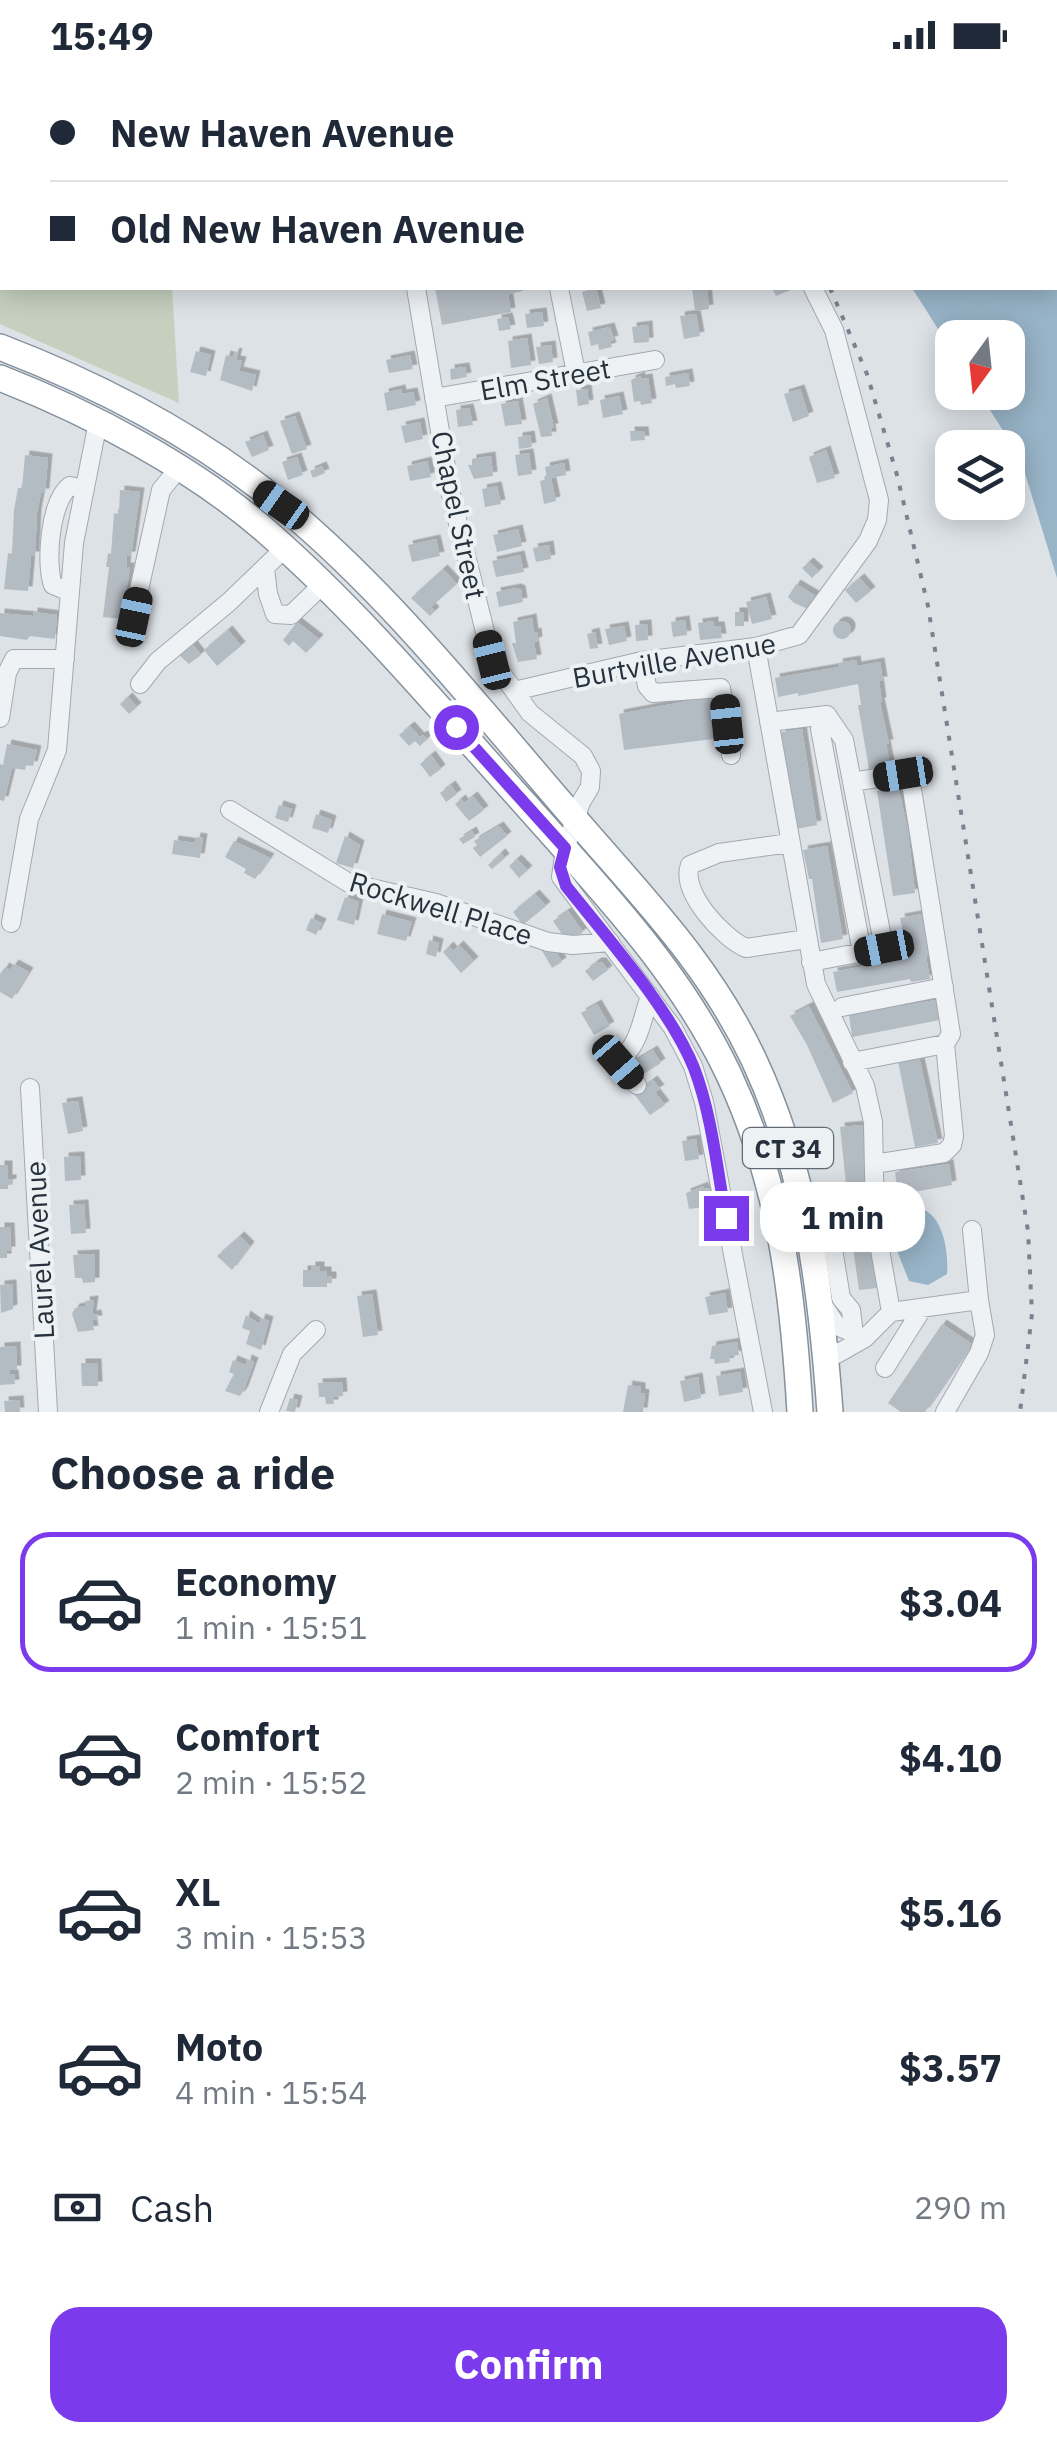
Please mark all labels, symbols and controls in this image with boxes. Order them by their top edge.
text: 15:49 [50,11,154,60]
text: New Haven Avenue [110,108,455,157]
text: Old New Haven Avenue [110,204,525,253]
north arrow [935,320,1025,410]
map controls [935,320,1025,520]
street label: Elm Street [477,349,613,409]
street label: Chapel Street [423,428,495,602]
button: layers [935,430,1025,520]
car [248,476,314,534]
car [113,585,155,649]
street label: Burtville Avenue [569,624,779,696]
car [470,627,514,693]
car [709,693,745,755]
route start [434,705,479,750]
car [871,754,935,794]
street label: Rockwell Place [345,863,537,953]
car [852,928,916,968]
car [587,1030,649,1094]
road number: CT 34 [743,1128,833,1168]
street label: Laurel Avenue [16,1160,62,1340]
callout: 1 min [761,1183,926,1253]
route end [704,1196,749,1241]
text: 1 min [801,1196,884,1238]
text: Choose a ride [50,1443,335,1501]
icon: car [55,1557,145,1647]
text: Economy [175,1557,337,1606]
text: $3.04 [899,1578,1002,1627]
text: 1 min · 15:51 [175,1606,368,1648]
icon: car [55,1712,145,1802]
text: Comfort [175,1712,320,1761]
text: $4.10 [899,1733,1002,1782]
text: 2 min · 15:52 [175,1761,368,1803]
icon: car [55,1867,145,1957]
text: XL [175,1867,221,1916]
text: $5.16 [899,1888,1002,1937]
text: 3 min · 15:53 [175,1916,368,1958]
icon: car [55,2022,145,2112]
text: Moto [175,2022,263,2071]
text: $3.57 [899,2043,1002,2092]
text: 4 min · 15:54 [175,2071,368,2113]
icon: cash [50,2180,105,2235]
text: Cash [130,2183,214,2232]
text: 290 m [914,2186,1007,2228]
button: Confirm [50,2307,1007,2422]

